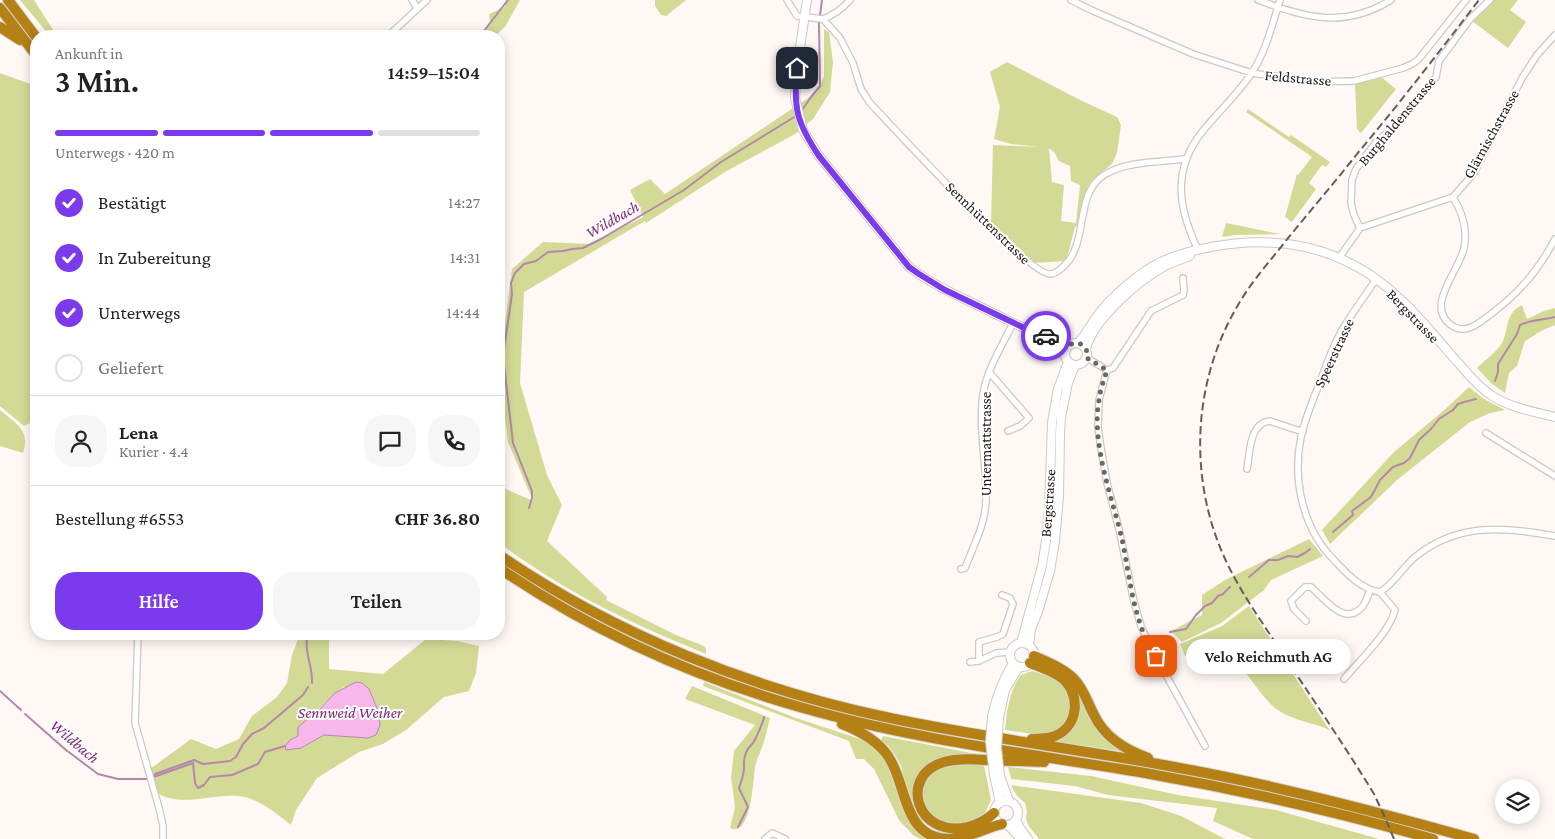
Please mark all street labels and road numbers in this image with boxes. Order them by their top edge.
street label: Feldstrasse [1264,67,1332,89]
street label: Burghaldenstrasse [1355,73,1440,169]
street label: Glärnischstrasse [1460,86,1522,181]
street label: Sennhüttenstrasse [942,179,1034,268]
street label: Bergstrasse [1383,286,1443,347]
street label: Speerstrasse [1311,315,1358,391]
street label: Untermattstrasse [978,391,994,496]
street label: Bergstrasse [1038,468,1059,538]

